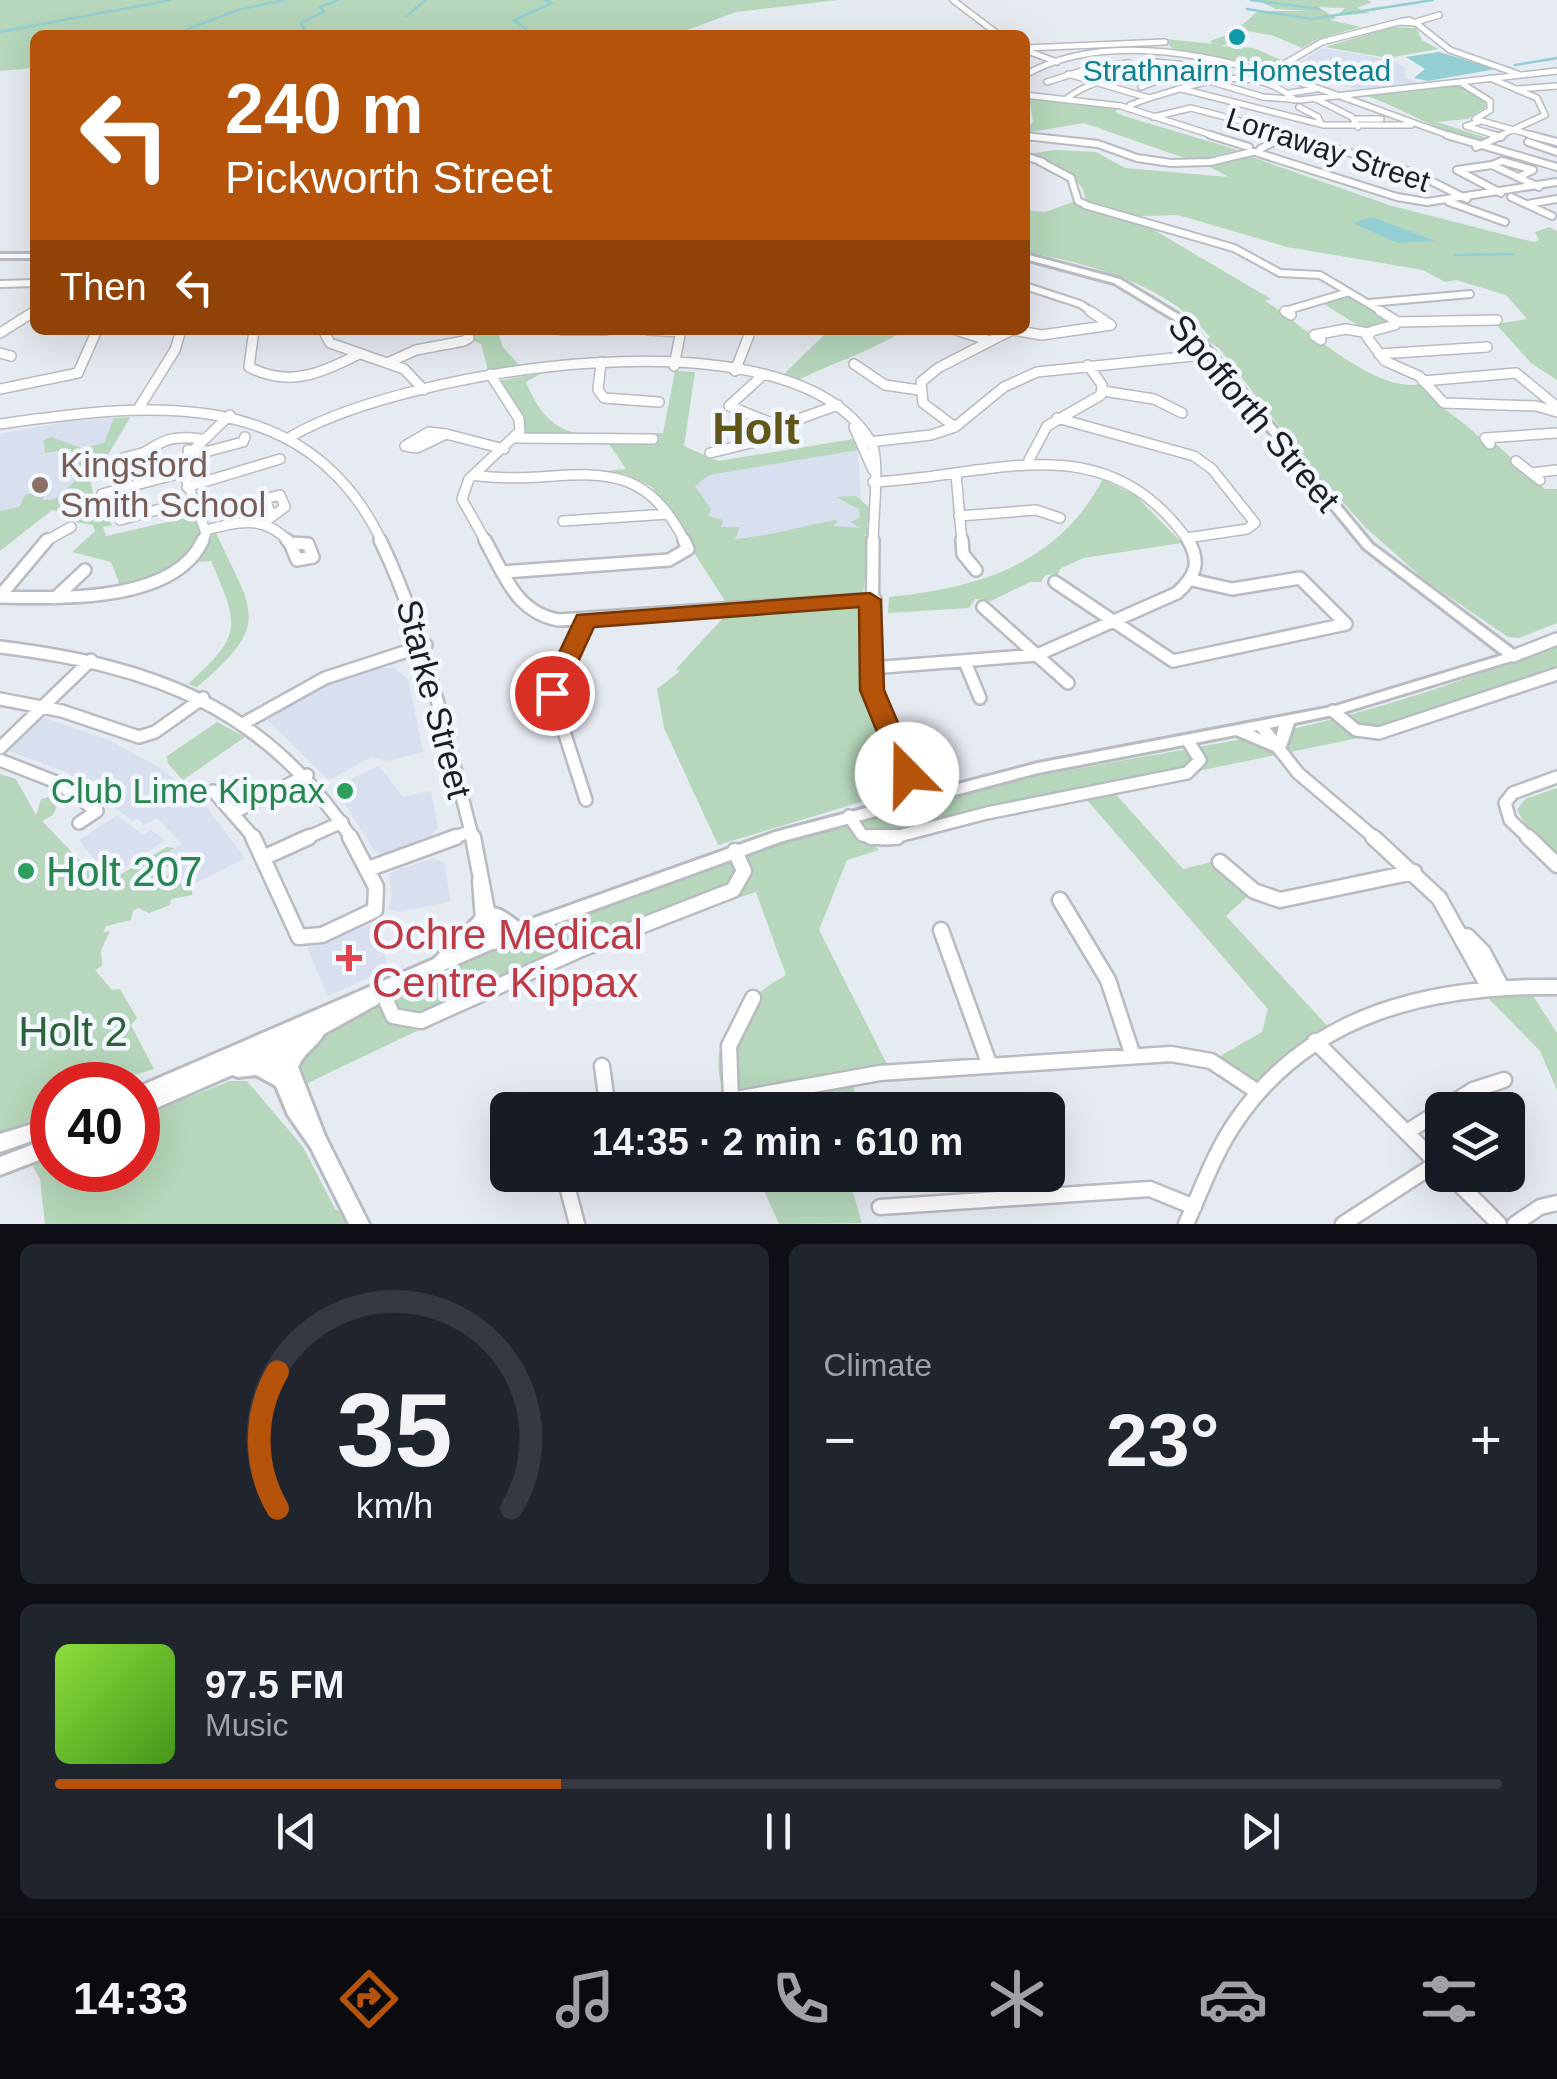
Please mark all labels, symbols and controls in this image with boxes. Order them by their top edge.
marker: Strathnairn Homestead [1226,26,1248,48]
place label: Strathnairn Homestead [1083,54,1391,87]
icon: left [60,70,190,200]
text: 240 m [225,70,423,148]
street label: Lorraway Street [1222,101,1435,198]
text: Pickworth Street [225,152,553,203]
icon: left [167,260,222,315]
text: Then [60,266,147,308]
street label: Spofforth Street [1161,306,1348,519]
district label: Holt [712,403,800,454]
place label: Kingsford Smith School [60,445,266,524]
marker: Kingsford Smith School [29,474,51,496]
street label: Starke Street [389,595,480,803]
pin [510,651,595,736]
icon: arrive [525,666,580,721]
position arrow [855,722,959,826]
place label: Club Lime Kippax [51,771,325,810]
marker: Club Lime Kippax [334,780,356,802]
place label: Holt 207 [46,848,202,895]
marker: Holt 207 [15,860,37,882]
place label: Ochre Medical Centre Kippax [372,911,643,1006]
marker: Ochre Medical Centre Kippax [336,945,362,971]
park label: Holt 2 [18,1008,128,1055]
speed limit sign: 40 [30,1062,160,1192]
map controls [1425,1092,1525,1192]
button: layers [1425,1092,1525,1192]
text: 14:35 · 2 min · 610 m [592,1121,963,1163]
text: Climate [824,1347,932,1383]
text: 35 [336,1372,452,1488]
text: 23° [1106,1398,1219,1482]
text: − [824,1409,856,1471]
text: + [1470,1409,1502,1471]
text: km/h [356,1486,433,1526]
text: 97.5 FM [205,1664,344,1706]
text: Music [205,1707,289,1743]
icon: previous [269,1804,324,1859]
icon: pause [751,1804,806,1859]
icon: next [1233,1804,1288,1859]
icon: directions [334,1964,404,2034]
icon: music [550,1964,620,2034]
icon: phone [766,1964,836,2034]
icon: climate [982,1964,1052,2034]
icon: car [1198,1964,1268,2034]
icon: filters [1414,1964,1484,2034]
text: 14:33 [73,1973,188,2024]

